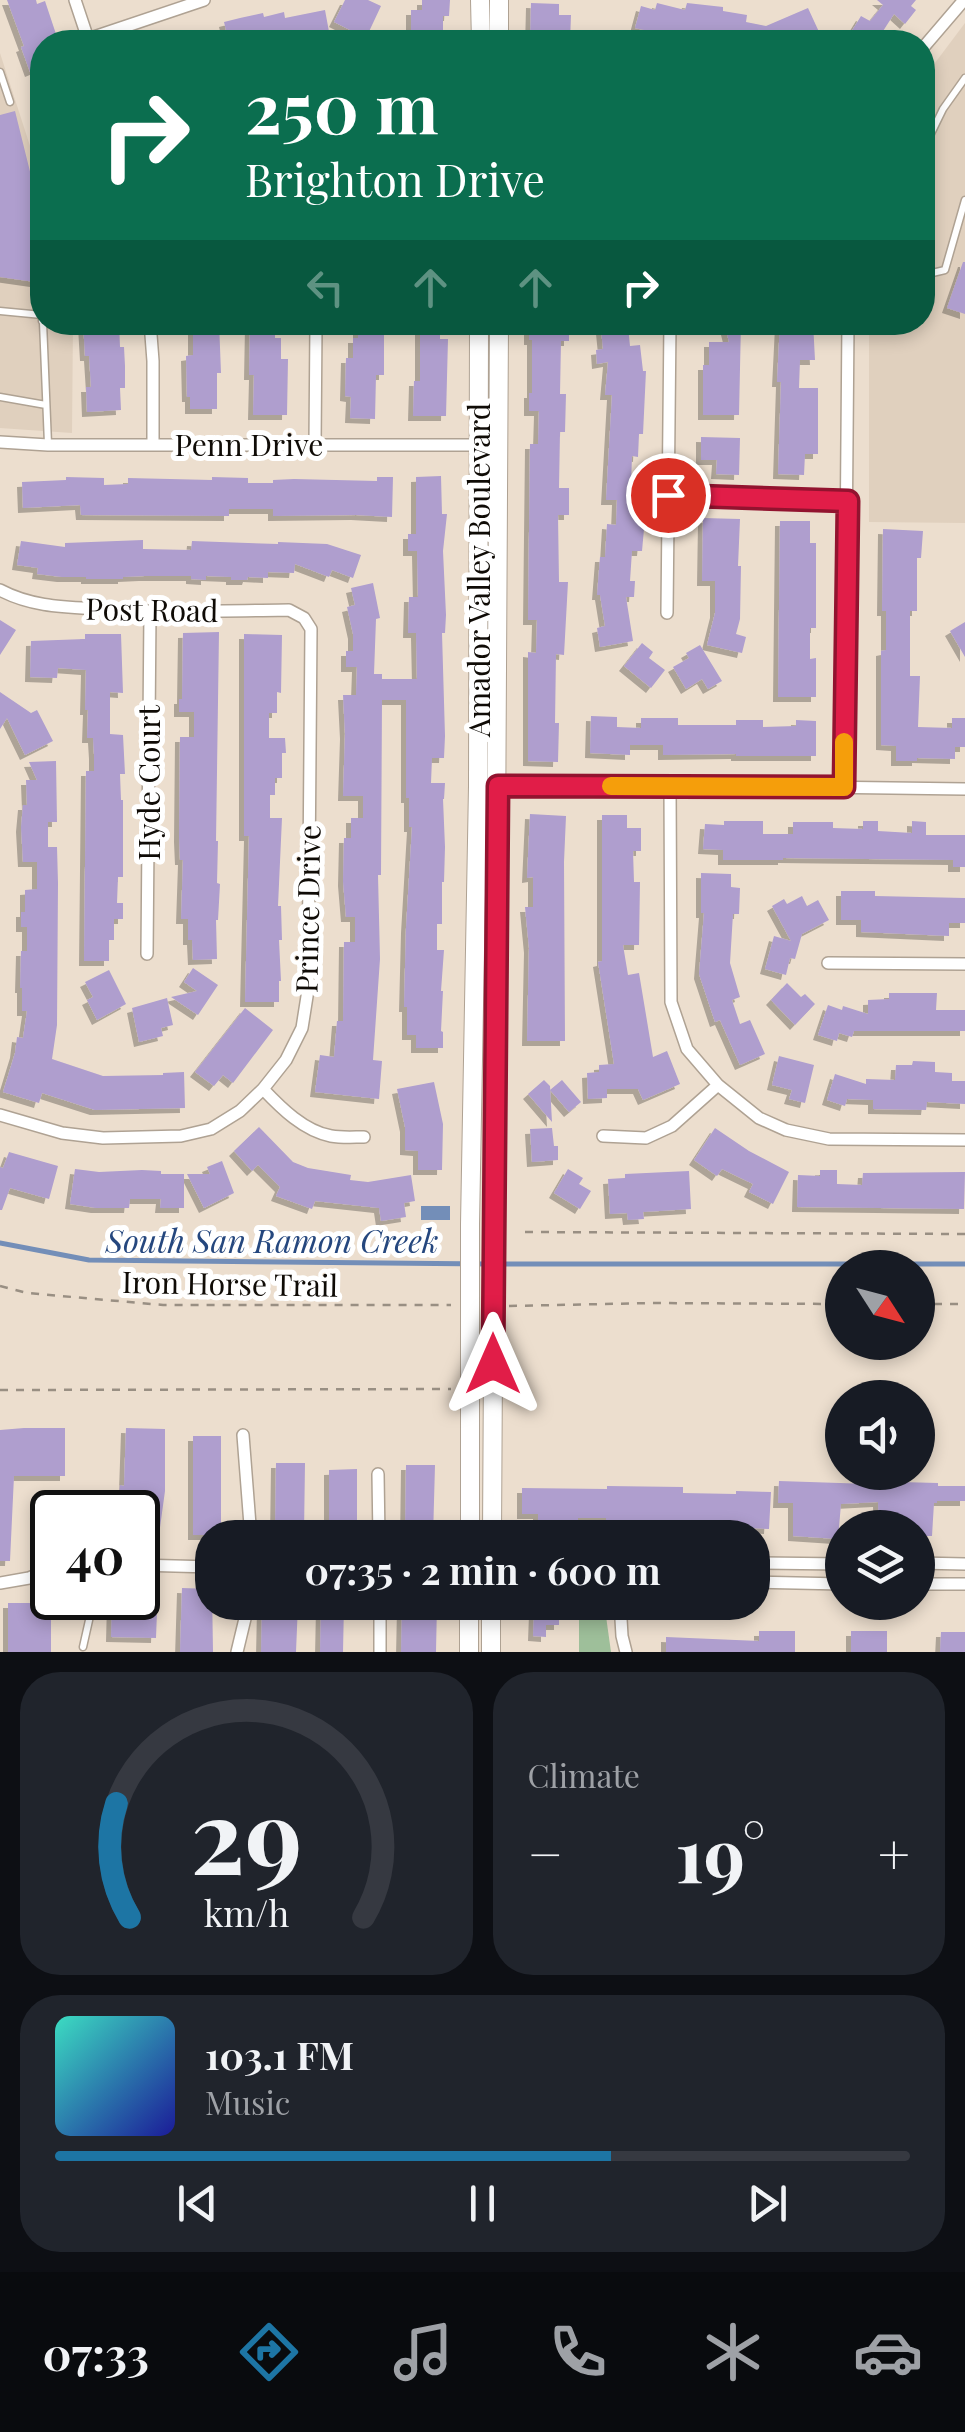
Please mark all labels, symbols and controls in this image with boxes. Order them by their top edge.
text: 250 m [245,58,439,152]
icon: right [80,70,210,200]
text: Brighton Drive [245,148,545,208]
icon: left [298,260,353,315]
icon: ahead [403,260,458,315]
icon: ahead [508,260,563,315]
icon: right [613,260,668,315]
street label: Amador Valley Boulevard [458,403,498,738]
street label: Penn Drive [174,424,324,464]
pin [626,453,711,538]
icon: arrive [641,468,696,523]
street label: Post Road [85,588,219,630]
street label: Hyde Court [128,705,168,861]
street label: Prince Drive [286,825,328,993]
water label: South San Ramon Creek [104,1218,439,1261]
north arrow [825,1250,935,1360]
map controls [825,1250,935,1620]
street label: Iron Horse Trail [121,1261,339,1305]
position arrow [441,1312,545,1416]
button: sound [825,1380,935,1490]
speed limit sign: 40 [30,1490,160,1620]
button: layers [825,1510,935,1620]
text: 07:35 · 2 min · 600 m [304,1544,661,1595]
text: Climate [528,1753,640,1796]
text: 29 [190,1762,302,1901]
text: 19° [675,1802,766,1902]
text: − [528,1815,563,1889]
text: + [878,1815,910,1889]
text: km/h [203,1888,289,1936]
text: 103.1 FM [205,2029,354,2080]
text: Music [205,2080,290,2123]
icon: previous [170,2176,225,2231]
icon: pause [455,2176,510,2231]
icon: next [740,2176,795,2231]
icon: directions [234,2317,304,2387]
icon: music [388,2317,458,2387]
icon: phone [543,2317,613,2387]
icon: climate [698,2317,768,2387]
icon: car [853,2317,923,2387]
text: 07:33 [42,2322,149,2382]

